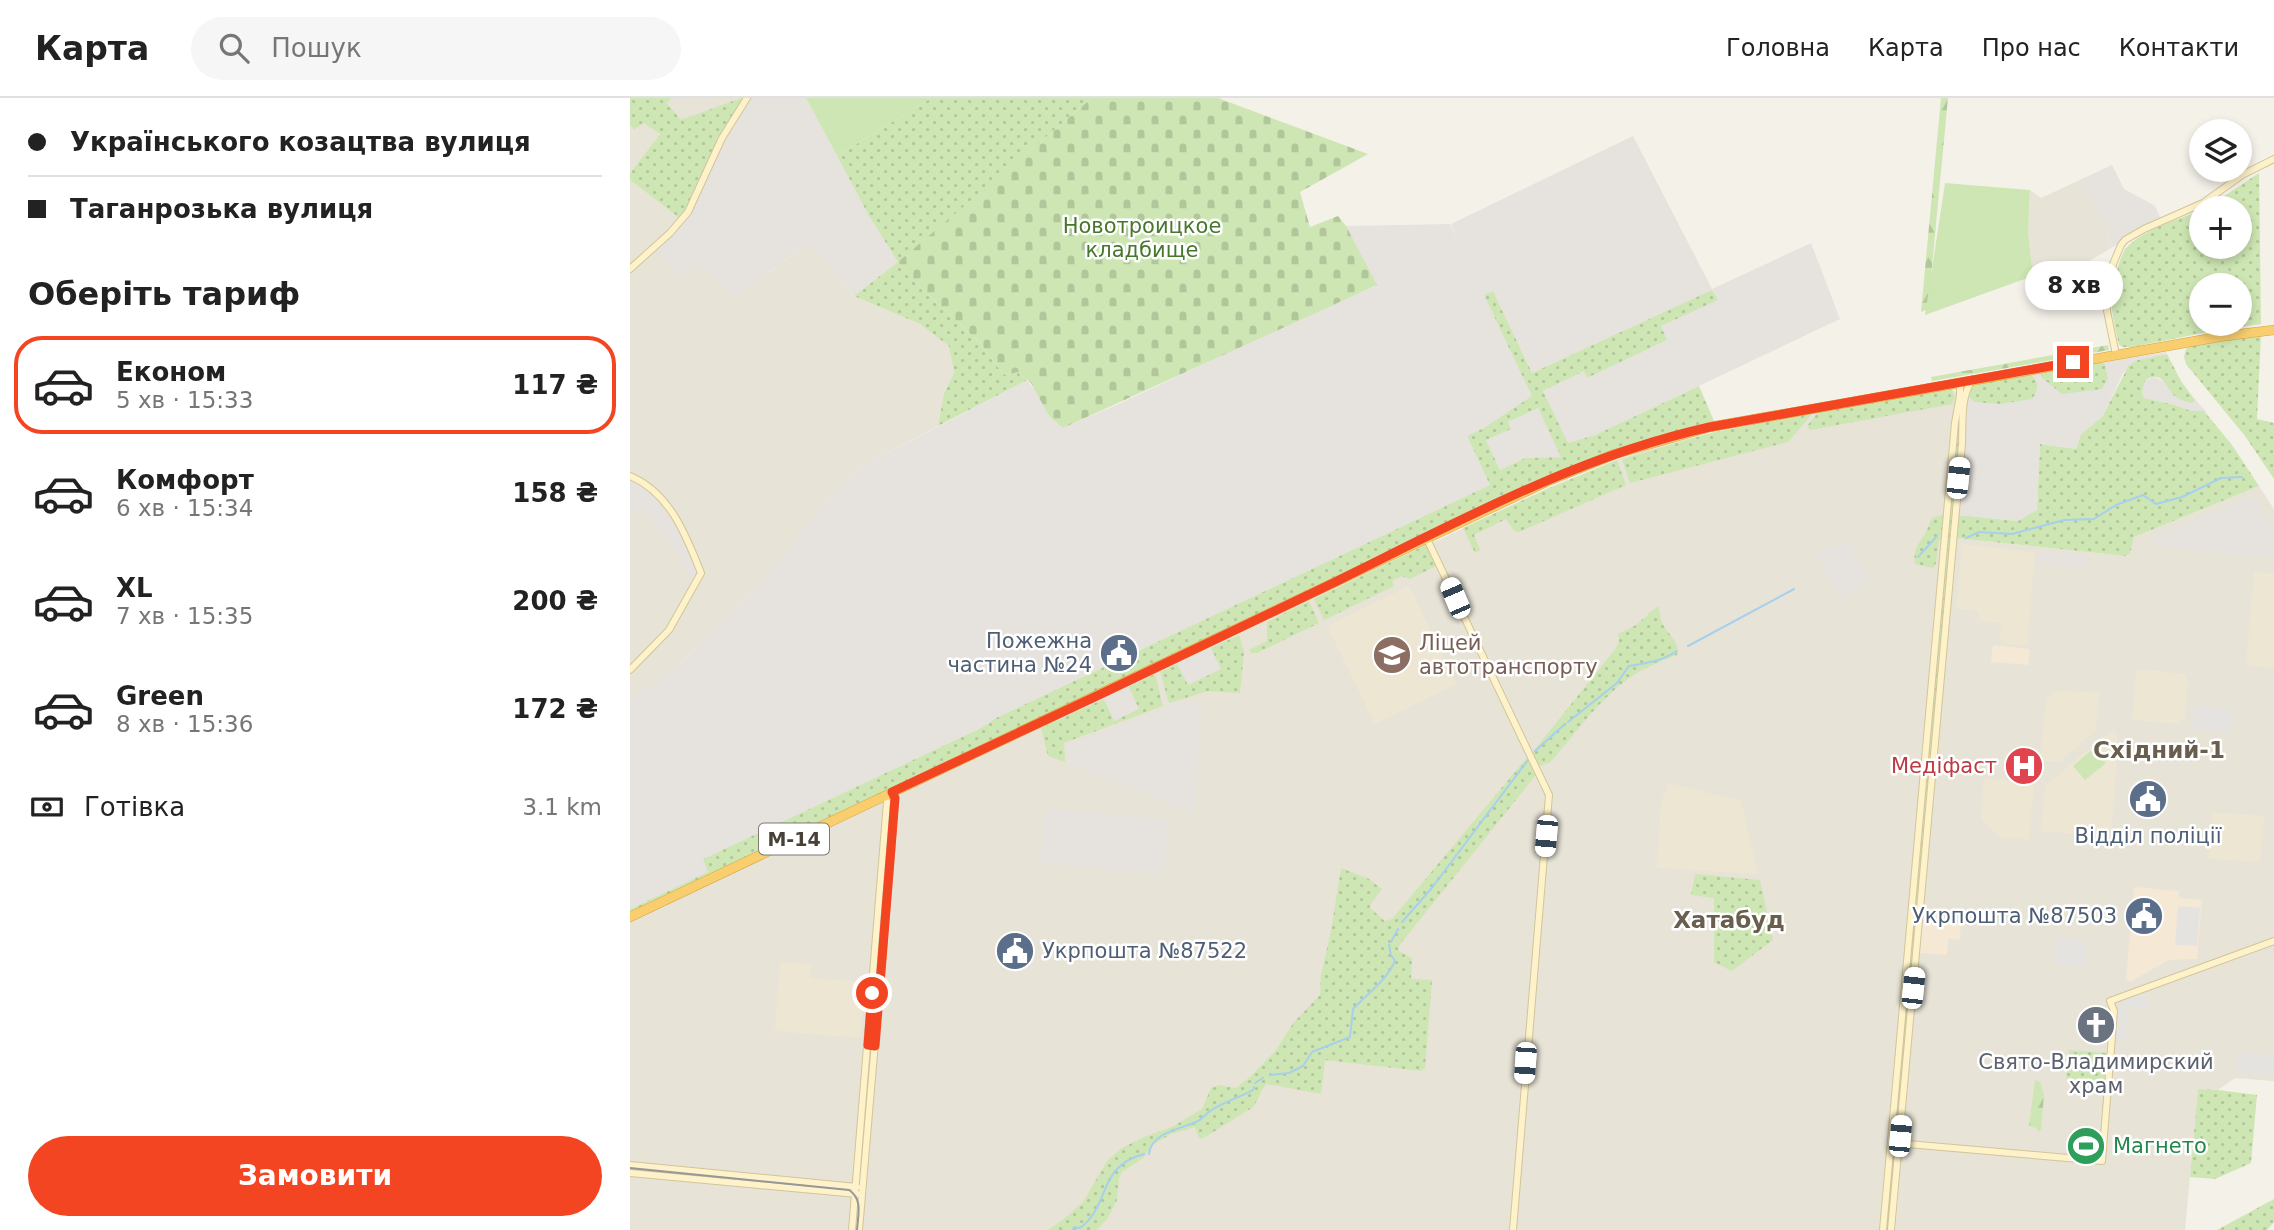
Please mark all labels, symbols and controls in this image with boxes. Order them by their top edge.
search box [191,17,681,80]
text: Карта [35,29,149,68]
icon: search [215,29,253,67]
text: Пошук [271,33,362,63]
text: Головна [1726,34,1830,62]
text: Карта [1868,34,1944,62]
text: Про нас [1982,34,2081,62]
text: Контакти [2119,34,2239,62]
map controls [2189,119,2252,336]
button: layers [2189,119,2252,182]
text: Українського козацтва вулиця [70,127,531,157]
text: Таганрозька вулиця [70,194,373,224]
button: + [2189,196,2252,259]
park label: Новотроицкое кладбище [1063,214,1221,262]
callout: 8 хв [2024,260,2122,310]
text: 8 хв [2047,272,2101,298]
button: − [2189,273,2252,336]
text: Оберіть тариф [28,275,300,313]
route end [2057,346,2089,378]
icon: car [32,354,95,417]
text: Економ [116,357,226,387]
text: 117 ₴ [512,370,598,400]
text: 5 хв · 15:33 [116,387,253,413]
car [1946,456,1971,500]
icon: car [32,462,95,525]
text: Комфорт [116,465,254,495]
text: 158 ₴ [512,478,598,508]
text: 6 хв · 15:34 [116,495,253,521]
icon: car [32,570,95,633]
text: XL [116,573,153,603]
car [1438,575,1473,621]
text: 200 ₴ [512,586,598,616]
text: 7 хв · 15:35 [116,603,253,629]
place label: Пожежна частина №24 [947,629,1092,677]
place label: Ліцей автотранспорту [1419,631,1598,679]
public building icon: Пожежна частина №24 [1098,632,1140,674]
school or university icon: Ліцей автотранспорту [1371,634,1413,676]
icon: car [32,678,95,741]
text: Green [116,681,204,711]
text: 172 ₴ [512,694,598,724]
text: 8 хв · 15:36 [116,711,253,737]
district label: Східний-1 [2093,737,2225,763]
hospital icon: Медіфаст [2003,745,2045,787]
place label: Медіфаст [1891,754,1997,778]
public building icon: Відділ поліції [2127,778,2169,820]
icon: cash [28,788,66,826]
text: Готівка [84,792,185,822]
text: 3.1 km [522,794,602,820]
car [1534,814,1559,858]
road number: М-14 [759,824,829,854]
place label: Відділ поліції [2074,824,2222,848]
public building icon: Укрпошта №87503 [2123,895,2165,937]
place label: Укрпошта №87503 [1912,904,2117,928]
district label: Хатабуд [1673,907,1785,933]
public building icon: Укрпошта №87522 [994,930,1036,972]
place label: Укрпошта №87522 [1042,939,1247,963]
car [1901,966,1926,1010]
route start [856,977,888,1009]
church icon: Свято-Владимирский храм [2075,1004,2117,1046]
car [1514,1041,1537,1085]
place label: Свято-Владимирский храм [1978,1050,2214,1098]
car [1888,1114,1913,1158]
sports icon: Магнето [2065,1125,2107,1167]
place label: Магнето [2113,1134,2207,1158]
button: Замовити [28,1136,602,1216]

